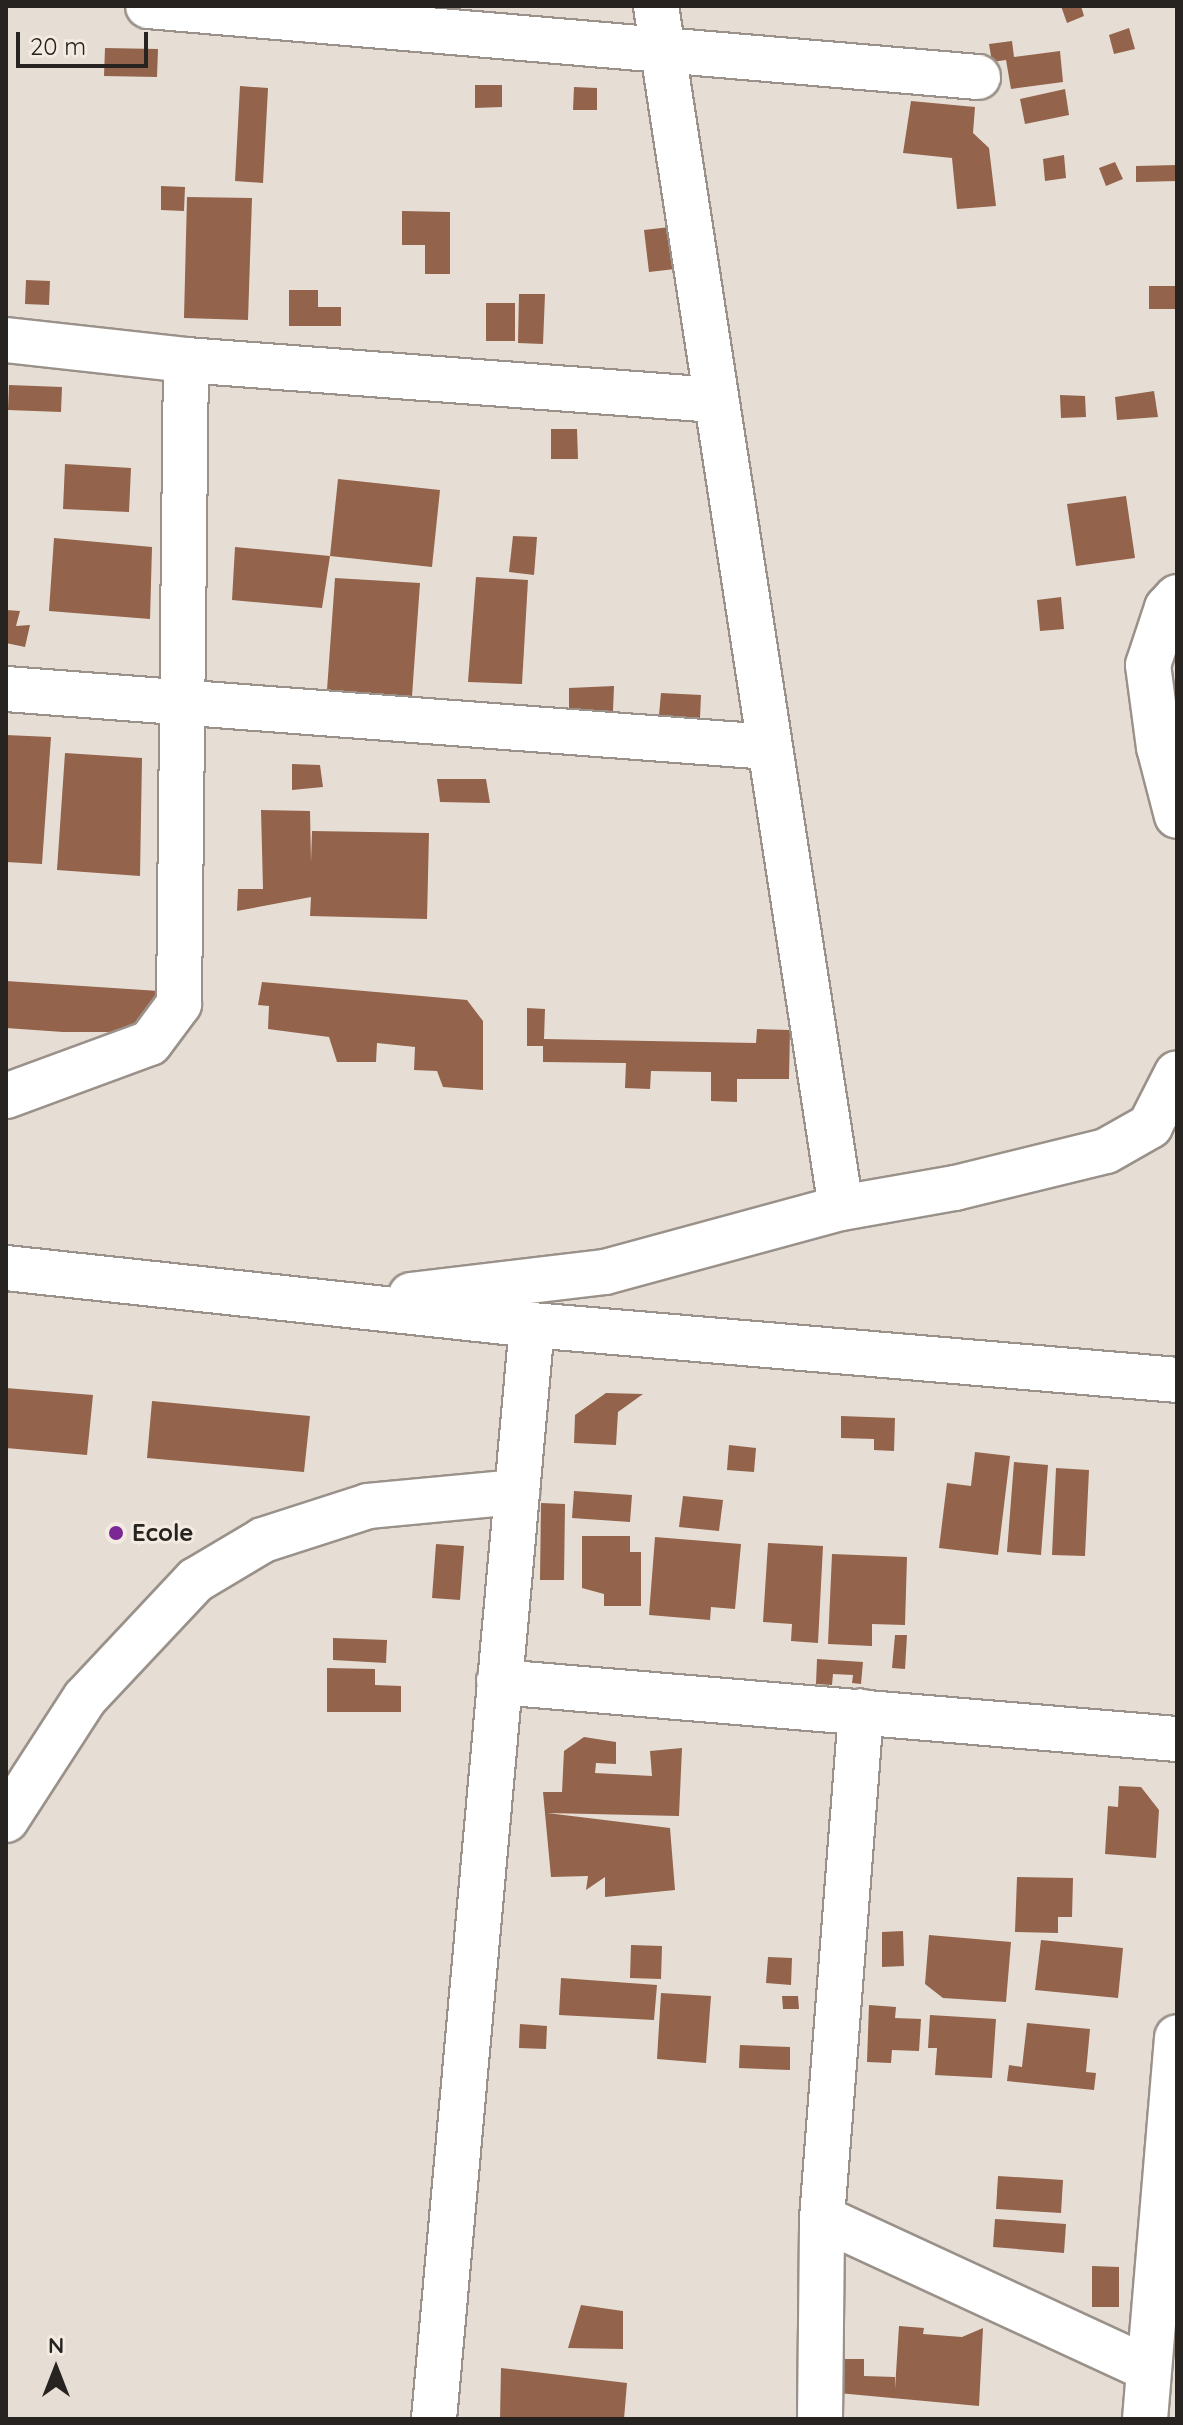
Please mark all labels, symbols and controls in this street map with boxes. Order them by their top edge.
scale bar [20,16,152,66]
text: 20 m [30,31,86,61]
place label: Ecole [132,1519,193,1547]
marker: Ecole [107,1524,125,1542]
north arrow [16,2329,96,2409]
text: N [48,2331,64,2359]

